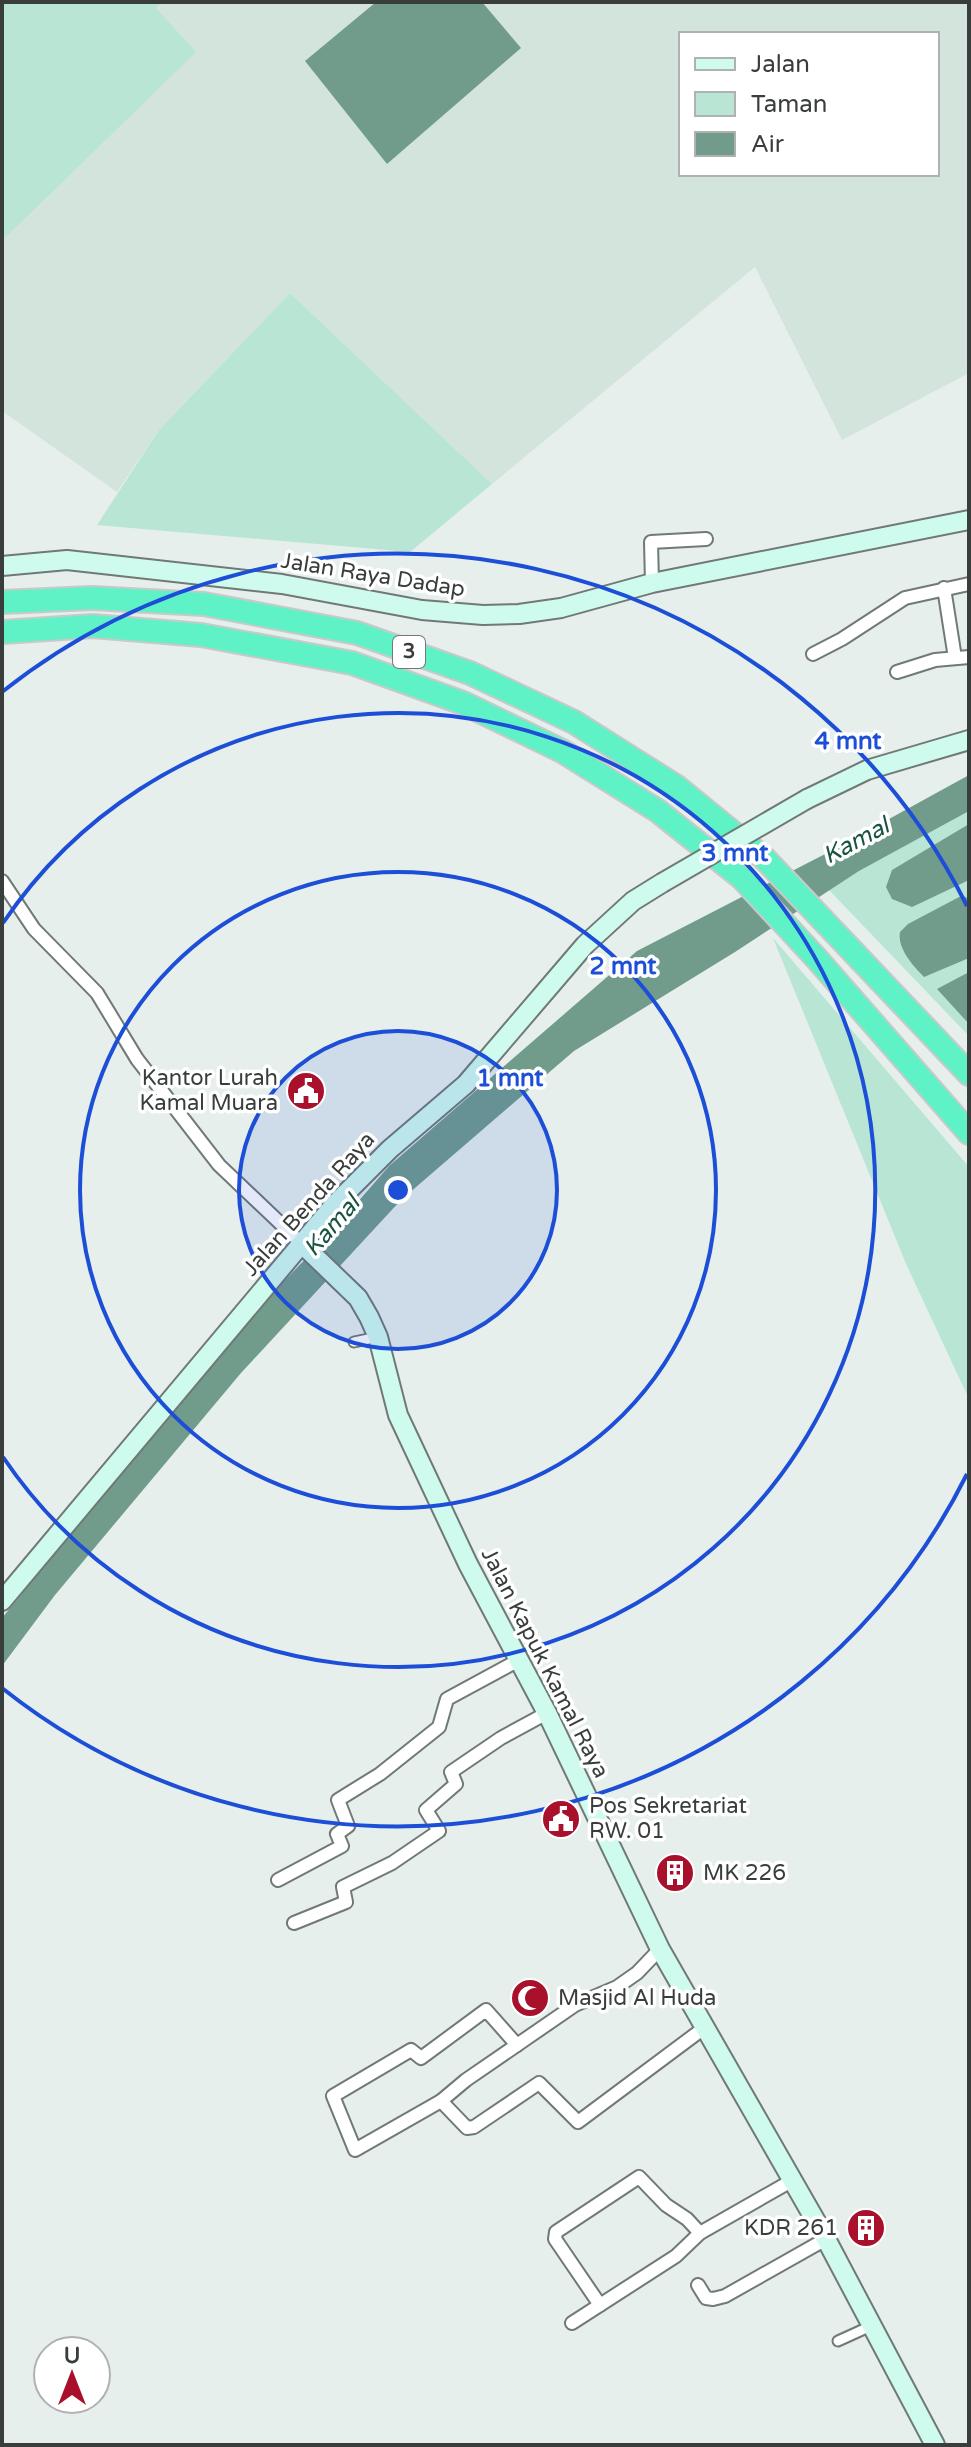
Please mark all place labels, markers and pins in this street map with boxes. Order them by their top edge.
place label: Kantor Lurah Kamal Muara [140,1065,278,1116]
public building icon: Kantor Lurah Kamal Muara [285,1070,327,1112]
centre of rings [384,1176,412,1204]
place label: Pos Sekretariat RW. 01 [589,1793,747,1844]
public building icon: Pos Sekretariat RW. 01 [540,1798,582,1840]
building icon: MK 226 [654,1852,696,1894]
place label: MK 226 [703,1860,786,1886]
mosque icon: Masjid Al Huda [509,1977,551,2019]
place label: Masjid Al Huda [558,1985,716,2011]
building icon: KDR 261 [845,2207,887,2249]
place label: KDR 261 [744,2215,838,2241]

